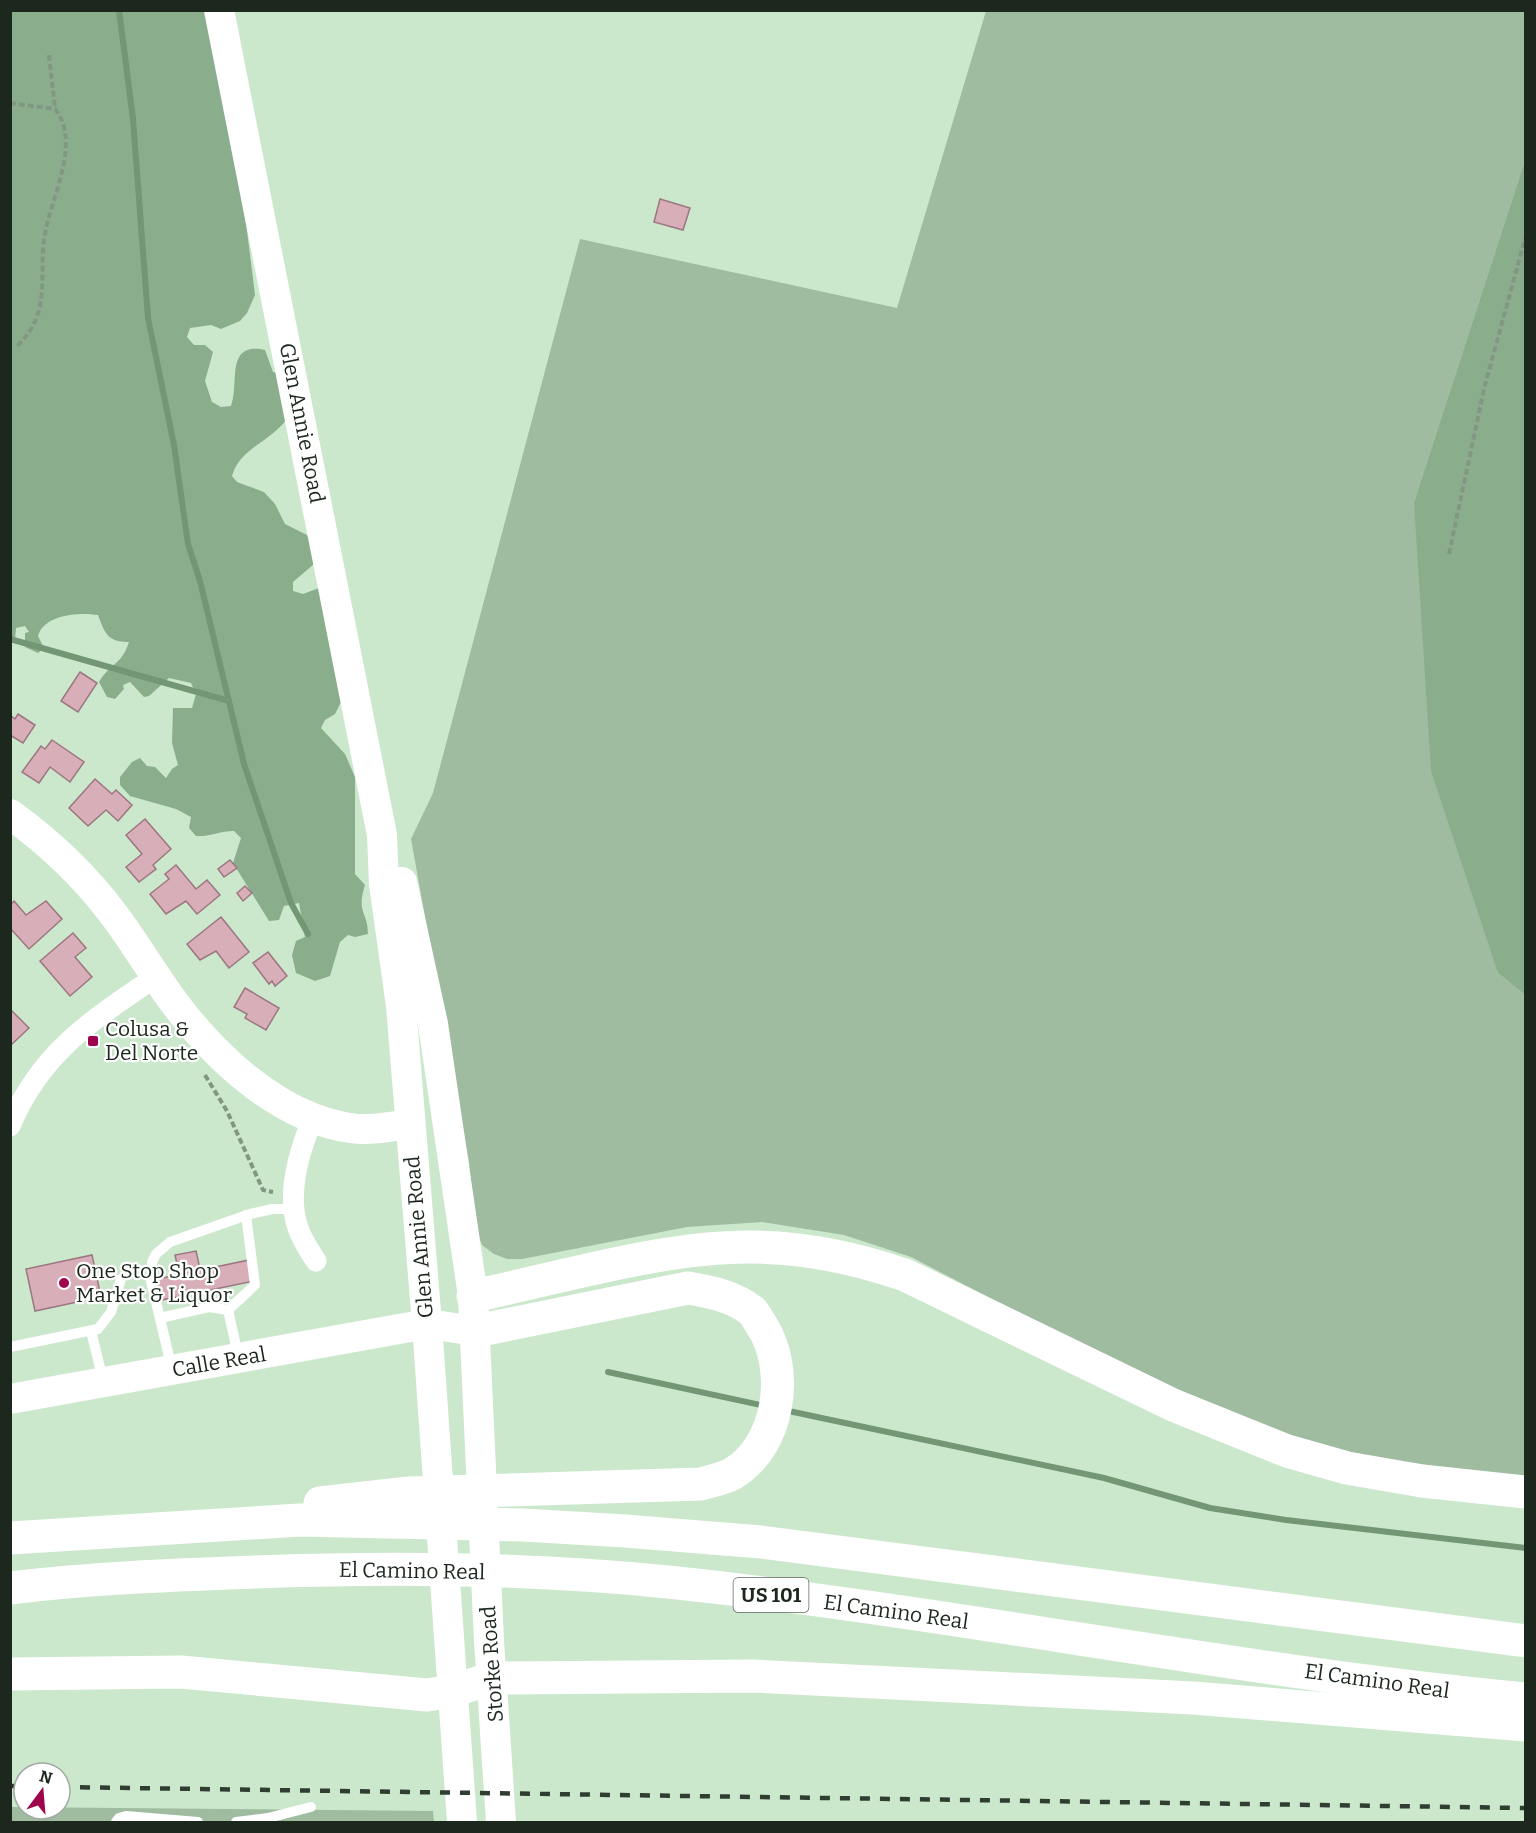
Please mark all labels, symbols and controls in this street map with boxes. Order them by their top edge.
street label: Glen Annie Road [274,341,330,505]
place label: Colusa & Del Norte [105,1016,198,1066]
marker: Colusa & Del Norte [86,1034,100,1048]
street label: Glen Annie Road [399,1155,439,1319]
place label: One Stop Shop Market & Liquor [76,1258,232,1308]
marker: One Stop Shop Market & Liquor [57,1276,71,1290]
street label: Calle Real [170,1341,268,1383]
street label: El Camino Real [339,1557,485,1585]
road number: US 101 [734,1578,808,1612]
street label: El Camino Real [822,1589,970,1635]
street label: Storke Road [475,1605,509,1723]
street label: El Camino Real [1303,1658,1451,1704]
north arrow [12,1761,72,1821]
text: N [37,1766,55,1788]

